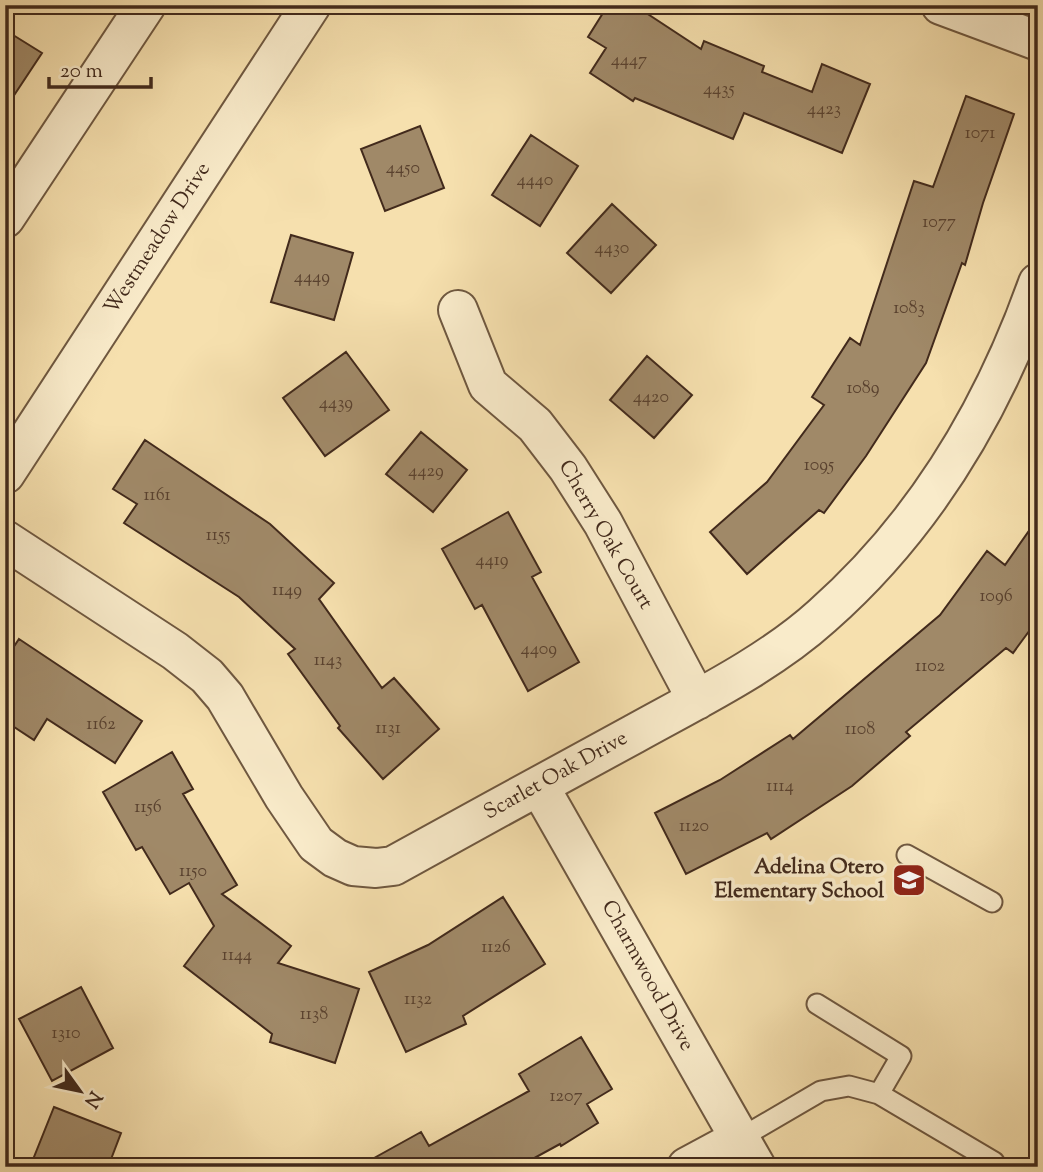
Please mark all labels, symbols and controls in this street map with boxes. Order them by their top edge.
scale bar [49,46,150,90]
house number: 4447 [611,48,647,74]
text: 20 m [60,57,103,87]
house number: 4435 [703,77,735,103]
house number: 4423 [807,97,841,123]
house number: 1071 [965,121,995,147]
house number: 4450 [386,156,420,182]
street label: Westmeadow Drive [97,157,219,321]
house number: 4440 [517,168,553,194]
house number: 1077 [922,210,956,236]
house number: 4430 [595,236,629,262]
house number: 4449 [294,265,330,291]
house number: 1083 [893,296,925,322]
house number: 1089 [846,376,880,402]
house number: 4420 [633,385,669,411]
house number: 4439 [319,391,353,417]
house number: 1095 [804,453,834,479]
street label: Cherry Oak Court [550,455,660,615]
house number: 4429 [408,459,444,485]
house number: 1161 [143,483,171,509]
house number: 1155 [206,523,230,549]
house number: 4419 [476,548,509,574]
house number: 1149 [272,578,302,604]
house number: 1096 [979,584,1013,610]
house number: 4409 [521,637,557,663]
house number: 1143 [314,648,342,674]
house number: 1102 [915,654,945,680]
house number: 1162 [86,712,116,738]
house number: 1131 [375,716,401,742]
house number: 1108 [845,717,875,743]
street label: Scarlet Oak Drive [479,724,633,828]
house number: 1114 [766,774,794,800]
house number: 1156 [134,795,162,821]
house number: 1120 [679,814,709,840]
place label: Adelina Otero Elementary School [715,853,885,907]
house number: 1150 [179,859,207,885]
school or university icon: Adelina Otero Elementary School [890,861,928,899]
street label: Charmwood Drive [593,895,701,1057]
house number: 1126 [481,935,511,961]
house number: 1144 [222,943,252,969]
house number: 1132 [404,987,433,1013]
house number: 1138 [300,1002,328,1028]
house number: 1310 [52,1021,80,1047]
north arrow [46,1056,116,1126]
house number: 1207 [549,1084,583,1110]
text: N [77,1085,108,1113]

